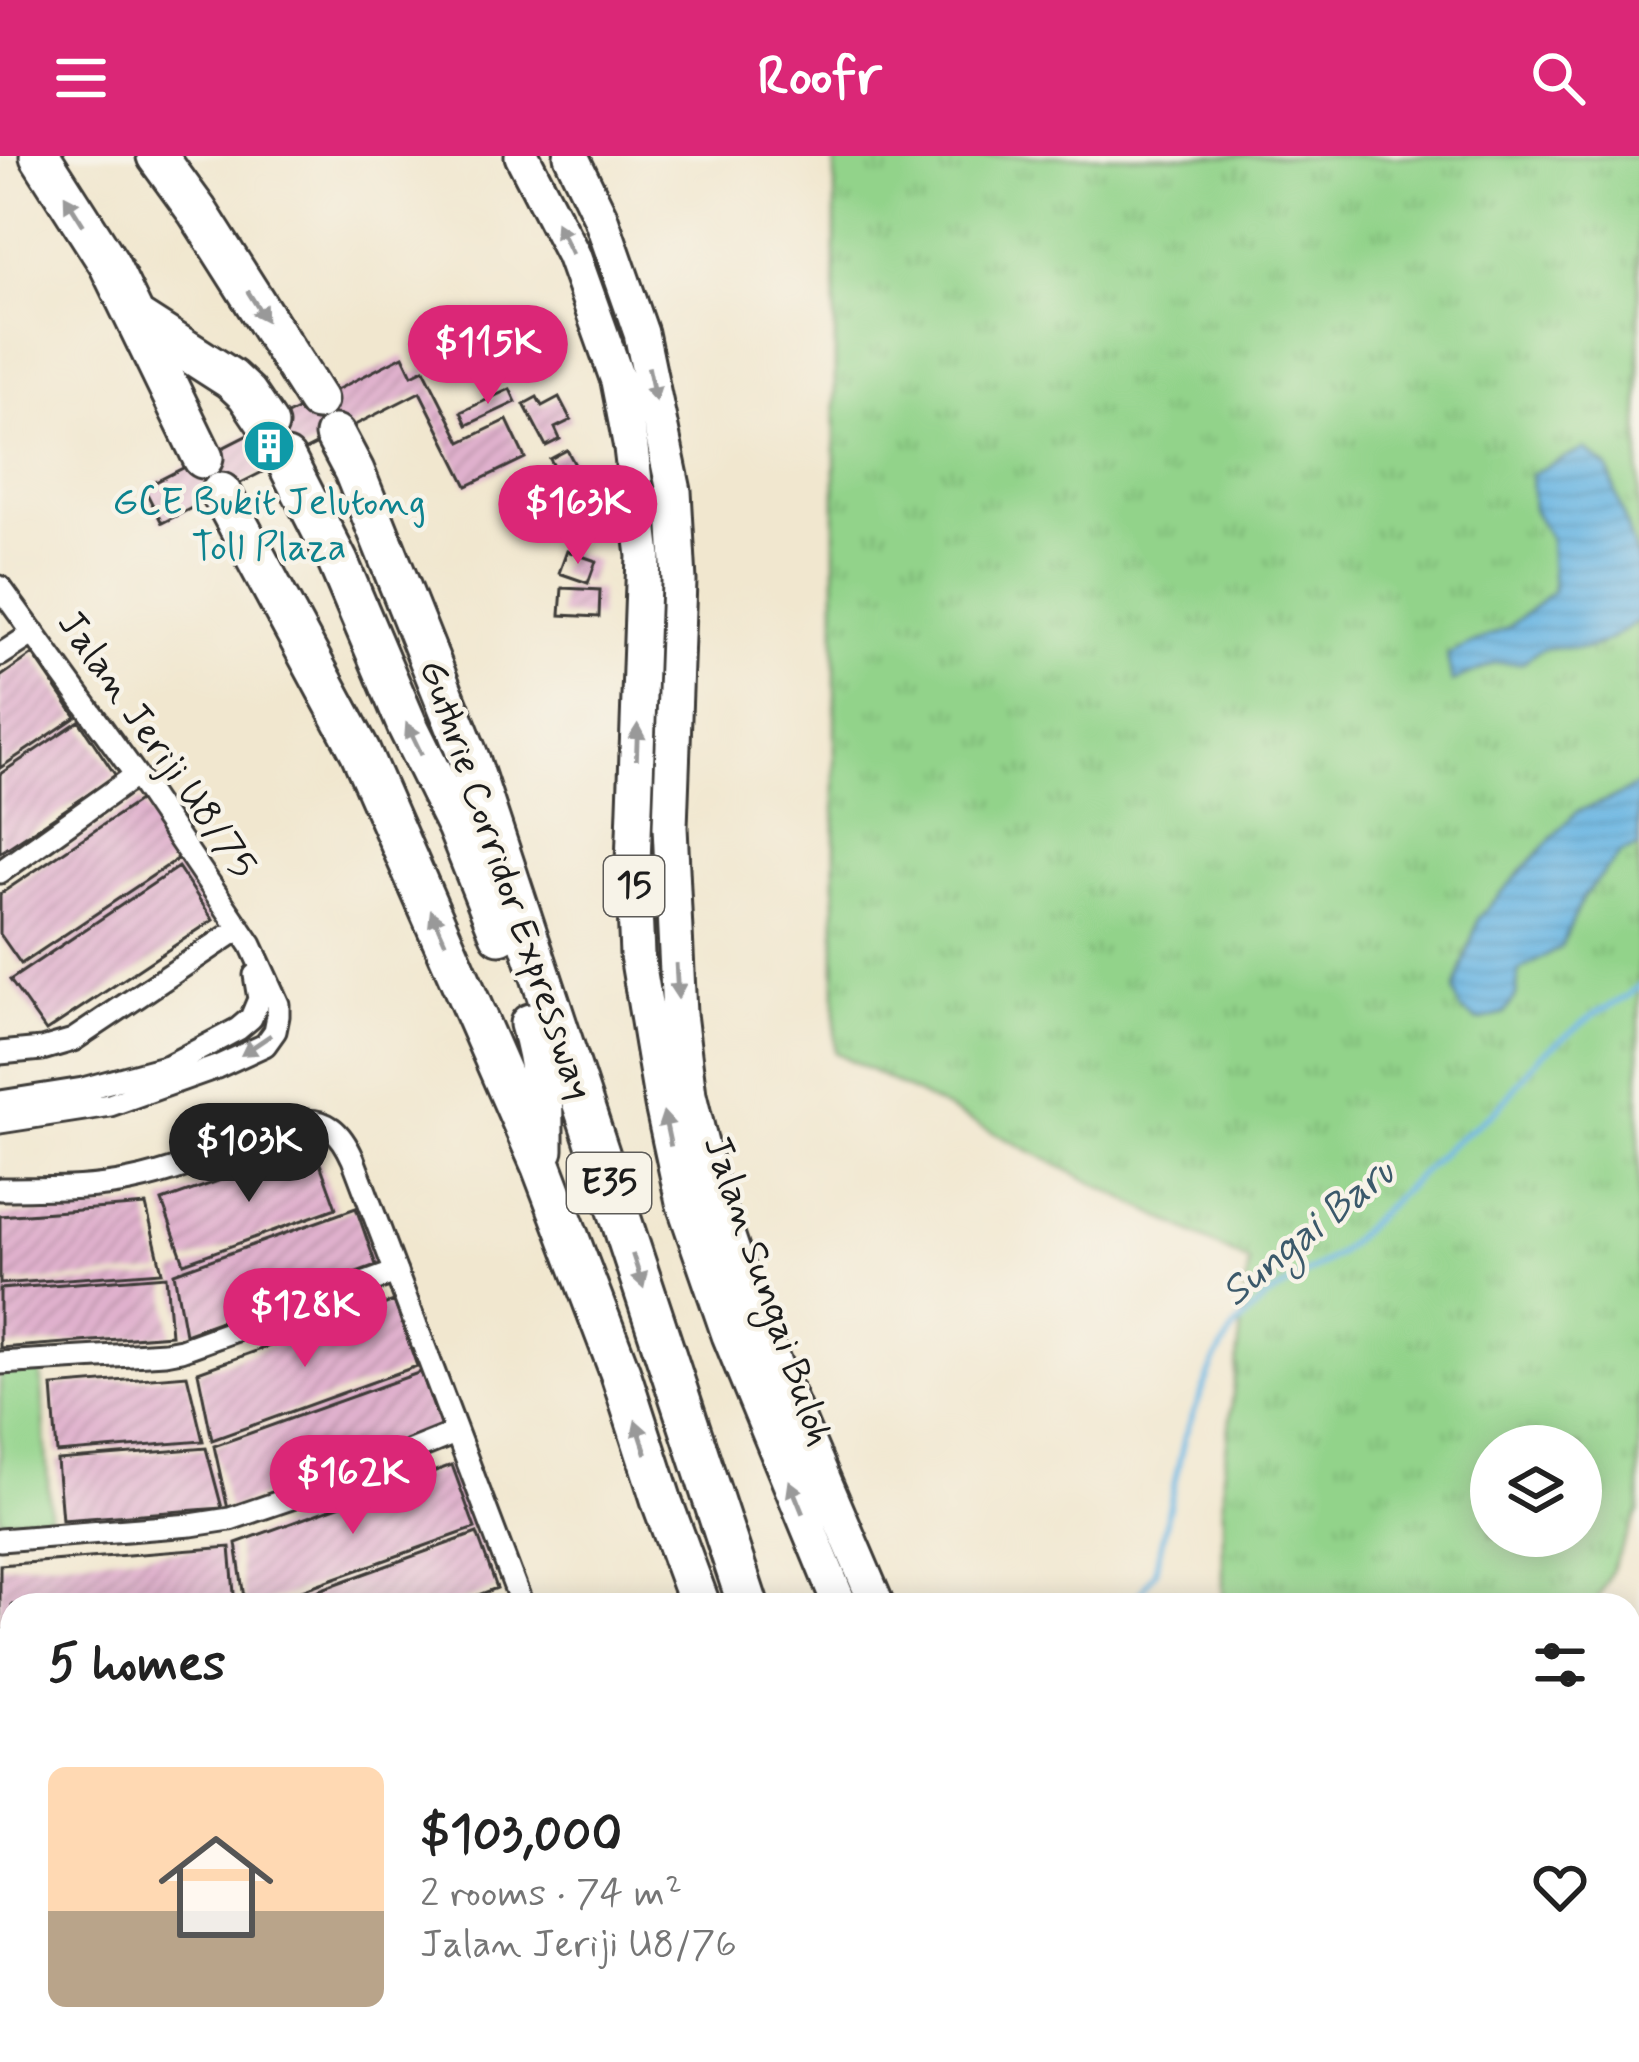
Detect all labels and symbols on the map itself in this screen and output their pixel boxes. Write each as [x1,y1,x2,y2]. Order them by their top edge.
one-way arrow [64,194,86,226]
one-way arrow [554,220,574,255]
one-way arrow [245,289,267,322]
pin: $115K [404,305,572,407]
one-way arrow [644,366,663,404]
building icon: GCE Bukit Jelutong Toll Plaza [241,418,297,474]
pin: $163K [494,465,662,567]
place label: GCE Bukit Jelutong Toll Plaza [112,478,426,574]
street label: Jalan Jeriji U8/75 [44,601,268,889]
street label: Guthrie Corridor Expressway [406,653,604,1107]
one-way arrow [404,721,424,756]
one-way arrow [628,722,647,760]
road number: 15 [604,856,664,916]
one-way arrow [428,909,448,944]
one-way arrow [668,963,687,1001]
one-way arrow [240,1033,272,1056]
pin: $103K [165,1103,333,1205]
one-way arrow [657,1110,676,1148]
street label: Jalan Sungai Buloh [687,1129,844,1454]
water label: Sungai Baru [1210,1145,1410,1323]
road number: E35 [567,1153,651,1213]
one-way arrow [630,1254,648,1290]
pin: $128K [221,1268,389,1370]
one-way arrow [631,1418,649,1455]
pin: $162K [269,1435,437,1537]
one-way arrow [786,1478,805,1514]

